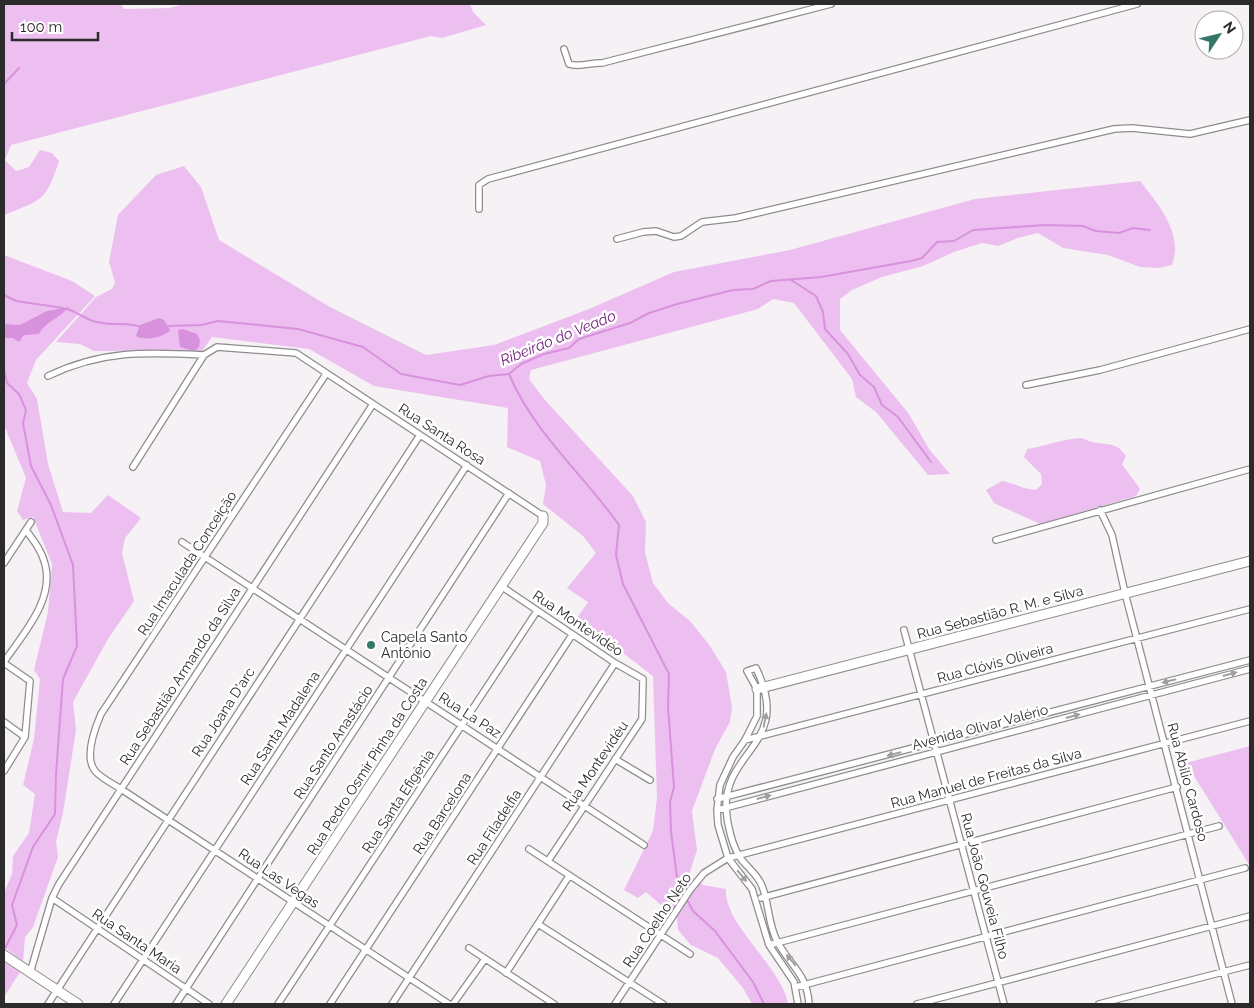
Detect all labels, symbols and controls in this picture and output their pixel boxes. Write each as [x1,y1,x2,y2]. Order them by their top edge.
scale bar [12,10,99,42]
north arrow [1194,10,1244,60]
text: 100 m [20,18,62,36]
text: N [1220,19,1239,37]
water label: Ribeirão do Veado [498,307,618,369]
street label: Rua Santa Rosa [396,400,488,468]
street label: Rua Imaculada Conceição [134,488,240,638]
street label: Rua Sebastião R. M. e Silva [915,582,1085,642]
street label: Rua Sebastião Armando da Silva [116,584,244,768]
street label: Rua Montevidéo [530,587,626,659]
place label: Capela Santo Antônio [381,629,467,661]
marker: Capela Santo Antônio [365,639,377,651]
street label: Rua Clóvis Oliveira [935,640,1055,686]
street label: Rua Joana D'arc [188,664,258,759]
street label: Rua Santa Madalena [237,668,323,788]
one-way arrow [1223,670,1238,678]
street label: Rua Pedro Osmir Pinha da Costa [304,674,430,858]
one-way arrow [1162,677,1177,685]
street label: Rua Santo Anastácio [290,682,376,802]
street label: Rua La Paz [436,689,504,741]
street label: Avenida Olivar Valério [910,701,1050,753]
one-way arrow [762,711,770,727]
one-way arrow [1066,712,1081,720]
street label: Rua Montevidéu [559,718,631,814]
street label: Rua Abilio Cardoso [1164,721,1212,843]
street label: Rua Manuel de Freitas da Silva [889,745,1083,811]
street label: Rua Santa Efigênia [359,746,437,856]
one-way arrow [886,750,901,758]
street label: Rua Barcelona [410,769,474,857]
street label: Rua Filadelfia [464,786,524,868]
one-way arrow [756,793,771,801]
street label: Rua João Gouveia Filho [958,811,1012,961]
street label: Rua Las Vegas [236,845,323,911]
one-way arrow [737,869,748,882]
street label: Rua Coelho Neto [620,870,694,970]
street label: Rua Santa Maria [89,905,185,977]
one-way arrow [785,954,796,967]

